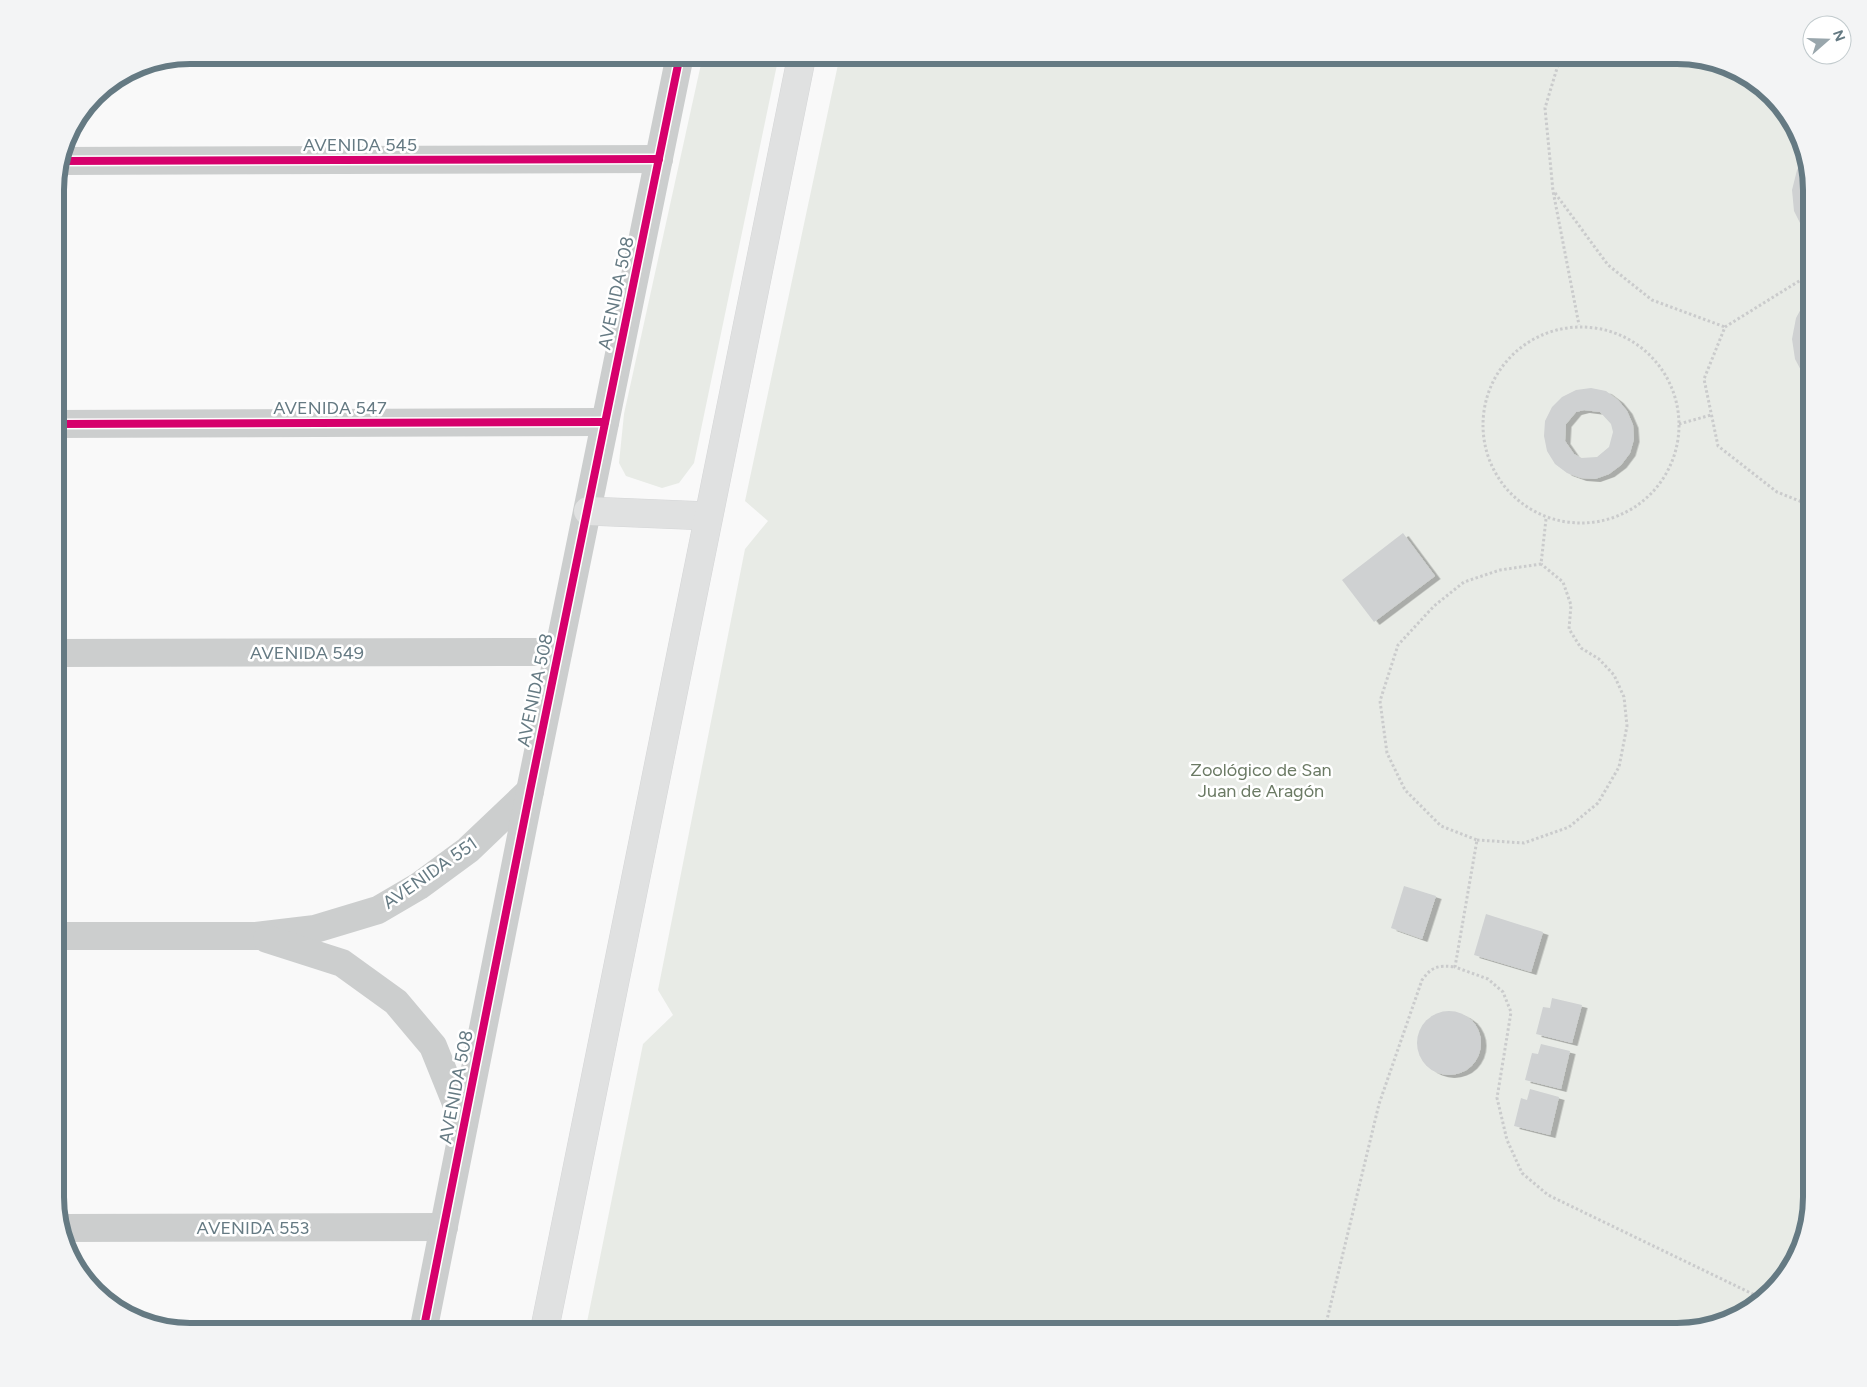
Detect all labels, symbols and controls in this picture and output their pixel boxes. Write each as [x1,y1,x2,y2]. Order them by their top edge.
north arrow [1802,15,1852,65]
text: N [1829,28,1849,44]
street label: AVENIDA 545 [303,134,417,156]
street label: AVENIDA 508 [593,234,639,352]
street label: AVENIDA 547 [273,397,387,419]
street label: AVENIDA 508 [512,631,558,749]
street label: AVENIDA 549 [250,642,364,664]
park label: Zoológico de San Juan de Aragón [1190,759,1332,802]
street label: AVENIDA 551 [378,832,482,914]
street label: AVENIDA 508 [434,1028,478,1146]
street label: AVENIDA 553 [197,1217,309,1239]

